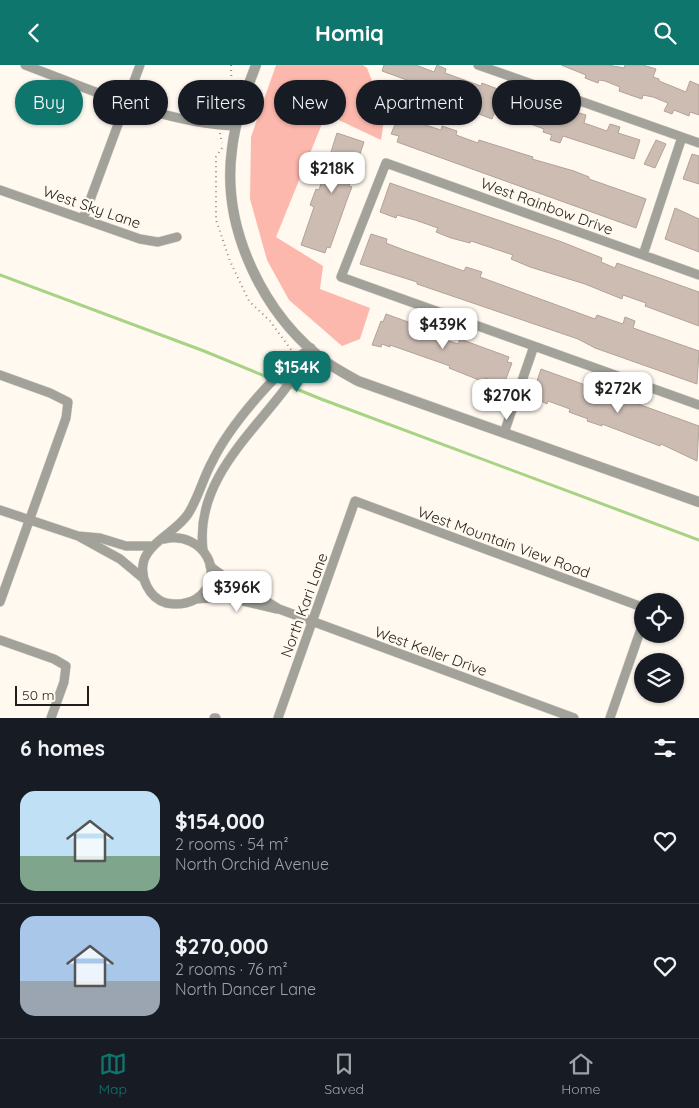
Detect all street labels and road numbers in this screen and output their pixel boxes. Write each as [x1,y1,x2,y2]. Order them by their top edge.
street label: West Rainbow Drive [478,173,616,239]
street label: West Sky Lane [41,181,143,233]
street label: West Mountain View Road [415,502,593,582]
street label: North Kari Lane [276,550,332,660]
street label: West Keller Drive [372,622,490,680]

